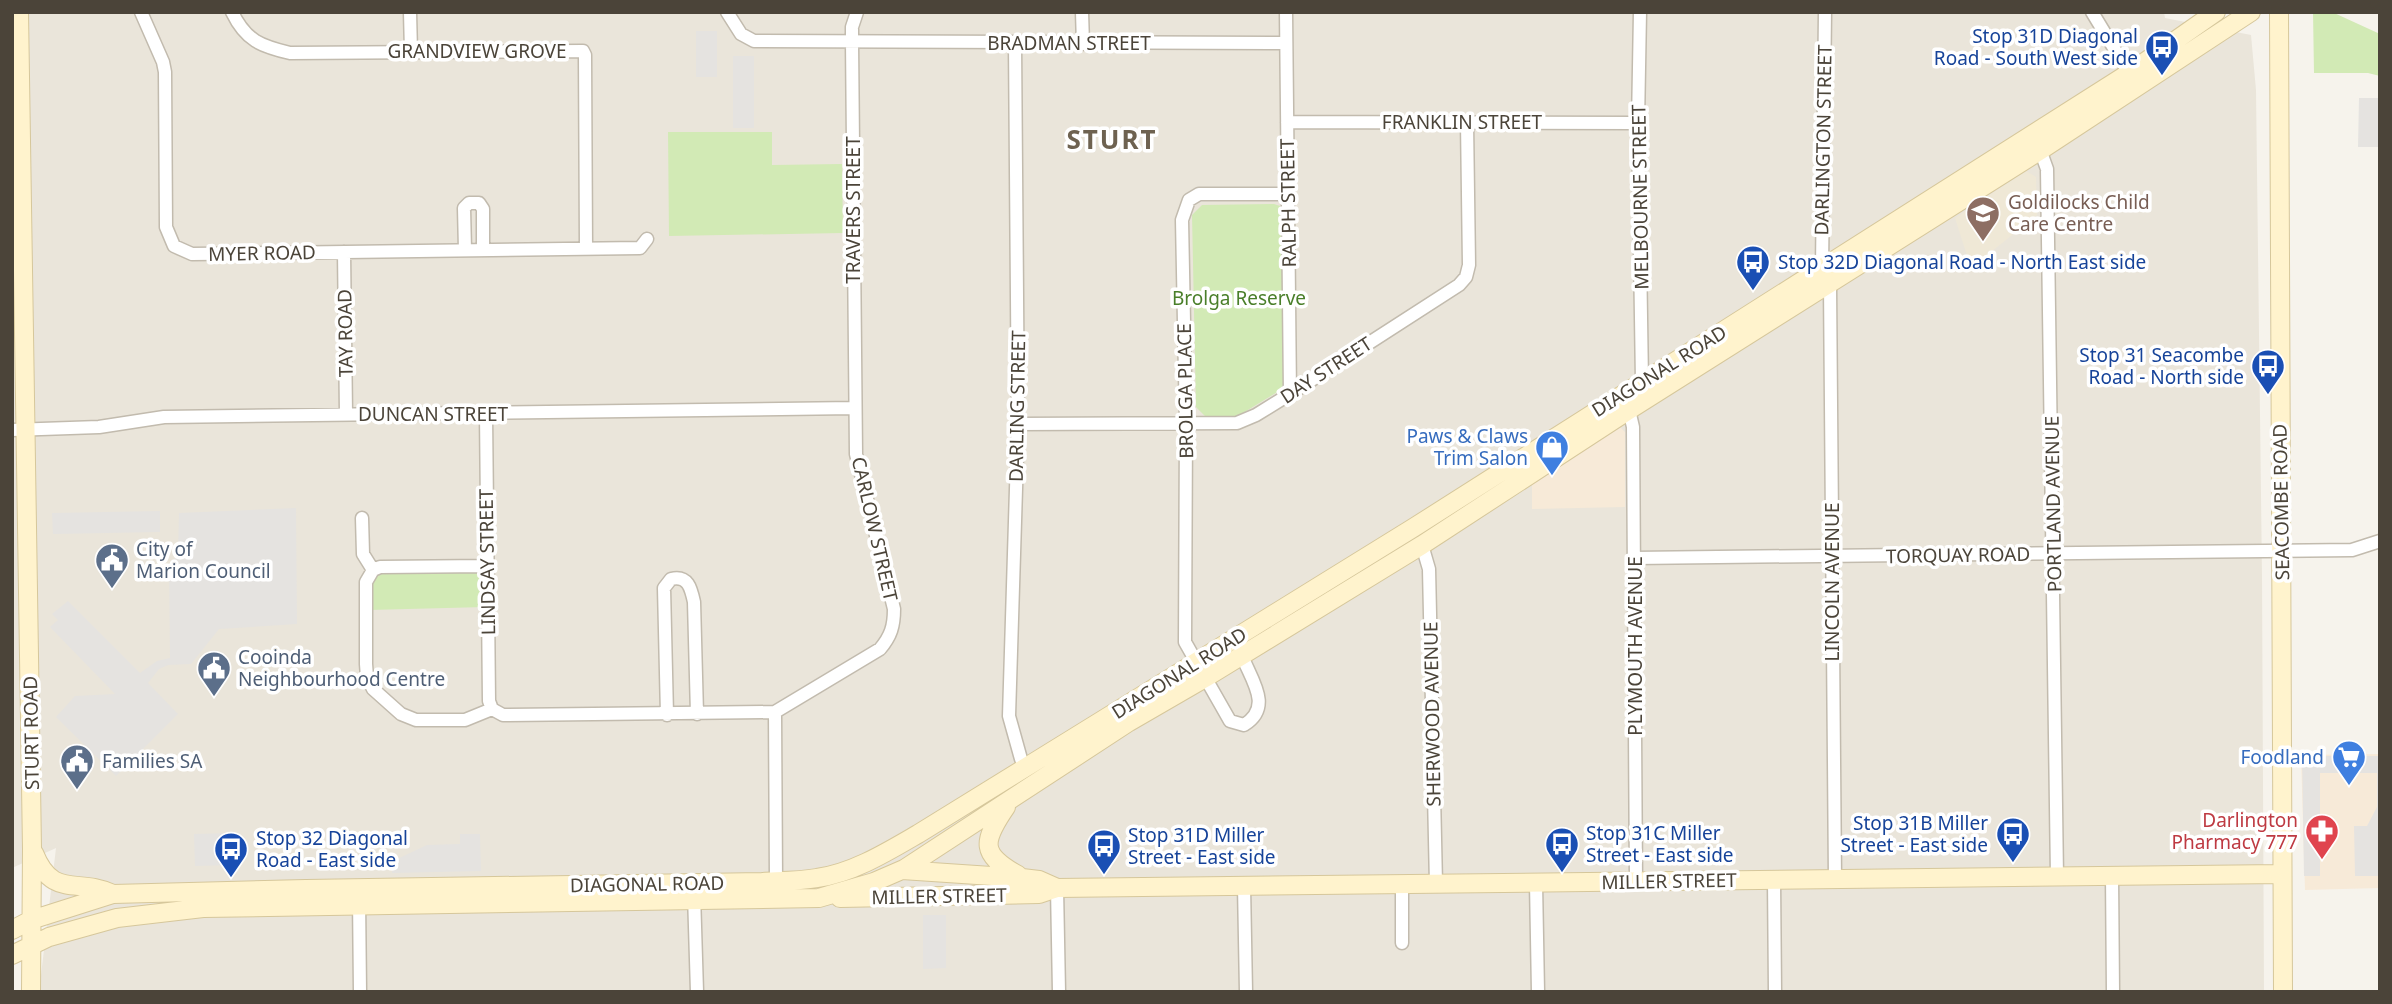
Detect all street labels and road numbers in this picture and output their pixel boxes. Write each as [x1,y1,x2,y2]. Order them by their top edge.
street label: BRADMAN STREET [987,30,1151,56]
street label: GRANDVIEW GROVE [387,38,567,64]
street label: DARLINGTON STREET [1808,44,1838,236]
street label: MELBOURNE STREET [1625,104,1655,290]
street label: FRANKLIN STREET [1382,109,1543,135]
street label: TRAVERS STREET [840,136,866,284]
street label: RALPH STREET [1274,138,1302,268]
street label: MYER ROAD [208,239,316,267]
street label: TAY ROAD [331,289,359,377]
street label: DIAGONAL ROAD [1587,319,1731,423]
street label: BROLGA PLACE [1171,323,1199,459]
street label: DARLING STREET [1003,330,1031,482]
street label: DAY STREET [1275,330,1377,409]
street label: DUNCAN STREET [358,401,509,427]
street label: PORTLAND AVENUE [2038,416,2068,592]
street label: SEACOMBE ROAD [2267,423,2295,581]
street label: CARLOW STREET [846,454,904,604]
street label: LINDSAY STREET [473,488,501,635]
street label: LINCOLN AVENUE [1819,503,1845,661]
street label: TORQUAY ROAD [1886,541,2030,569]
street label: PLYMOUTH AVENUE [1622,556,1648,736]
street label: DIAGONAL ROAD [1107,621,1251,725]
street label: SHERWOOD AVENUE [1417,621,1447,807]
street label: STURT ROAD [17,676,45,790]
street label: MILLER STREET [1601,867,1737,895]
street label: DIAGONAL ROAD [570,870,724,898]
street label: MILLER STREET [871,882,1007,910]

